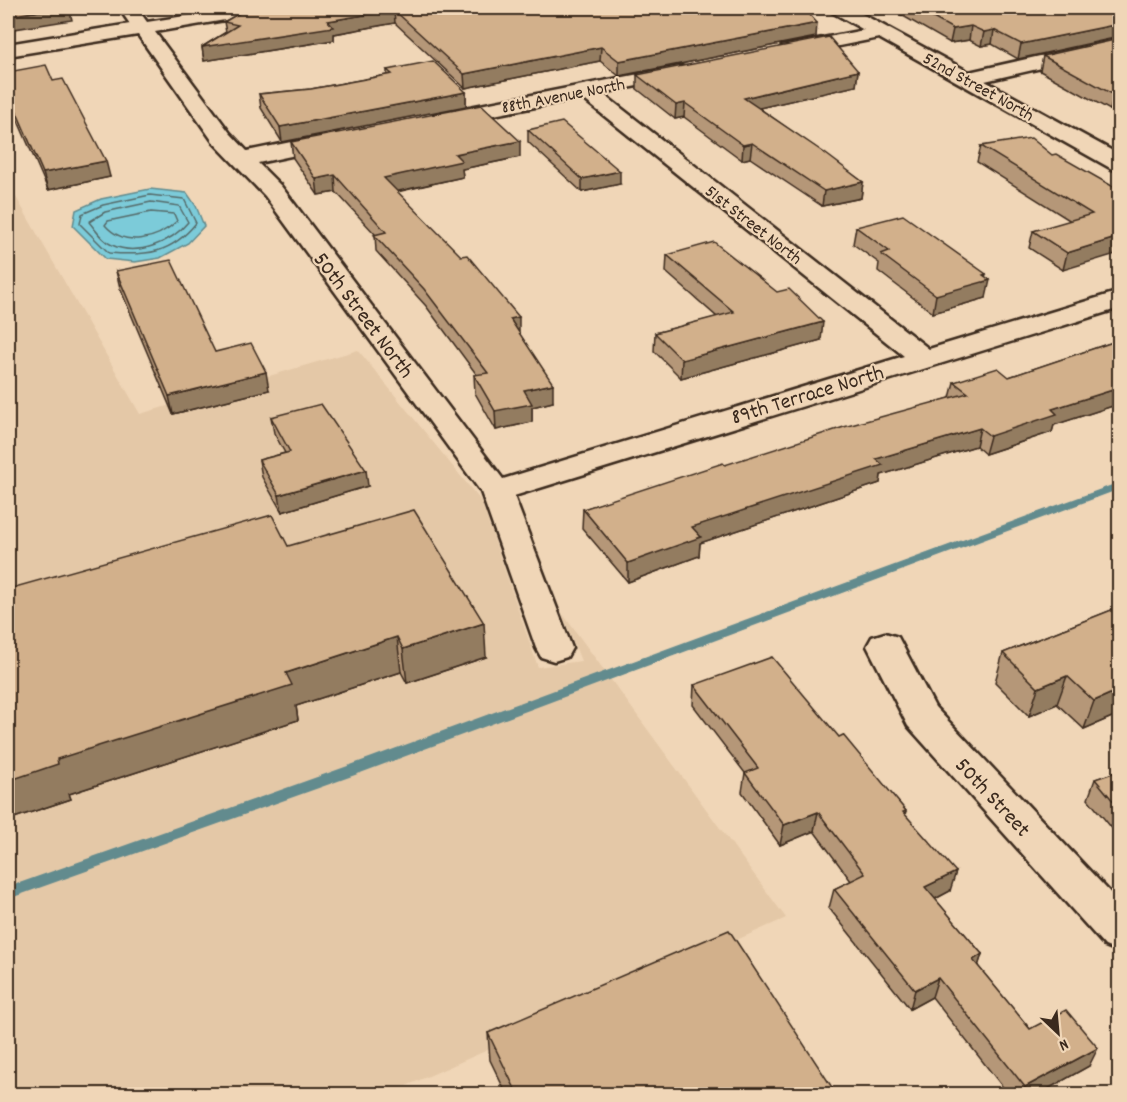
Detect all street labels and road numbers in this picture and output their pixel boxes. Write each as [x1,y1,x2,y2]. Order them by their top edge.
street label: 52nd Street North [918,47,1038,129]
street label: 88th Avenue North [500,73,627,122]
street label: 51st Street North [699,180,806,272]
street label: 50th Street North [304,247,420,386]
street label: 89th Terrace North [728,358,888,434]
street label: 50th Street [946,752,1036,845]

